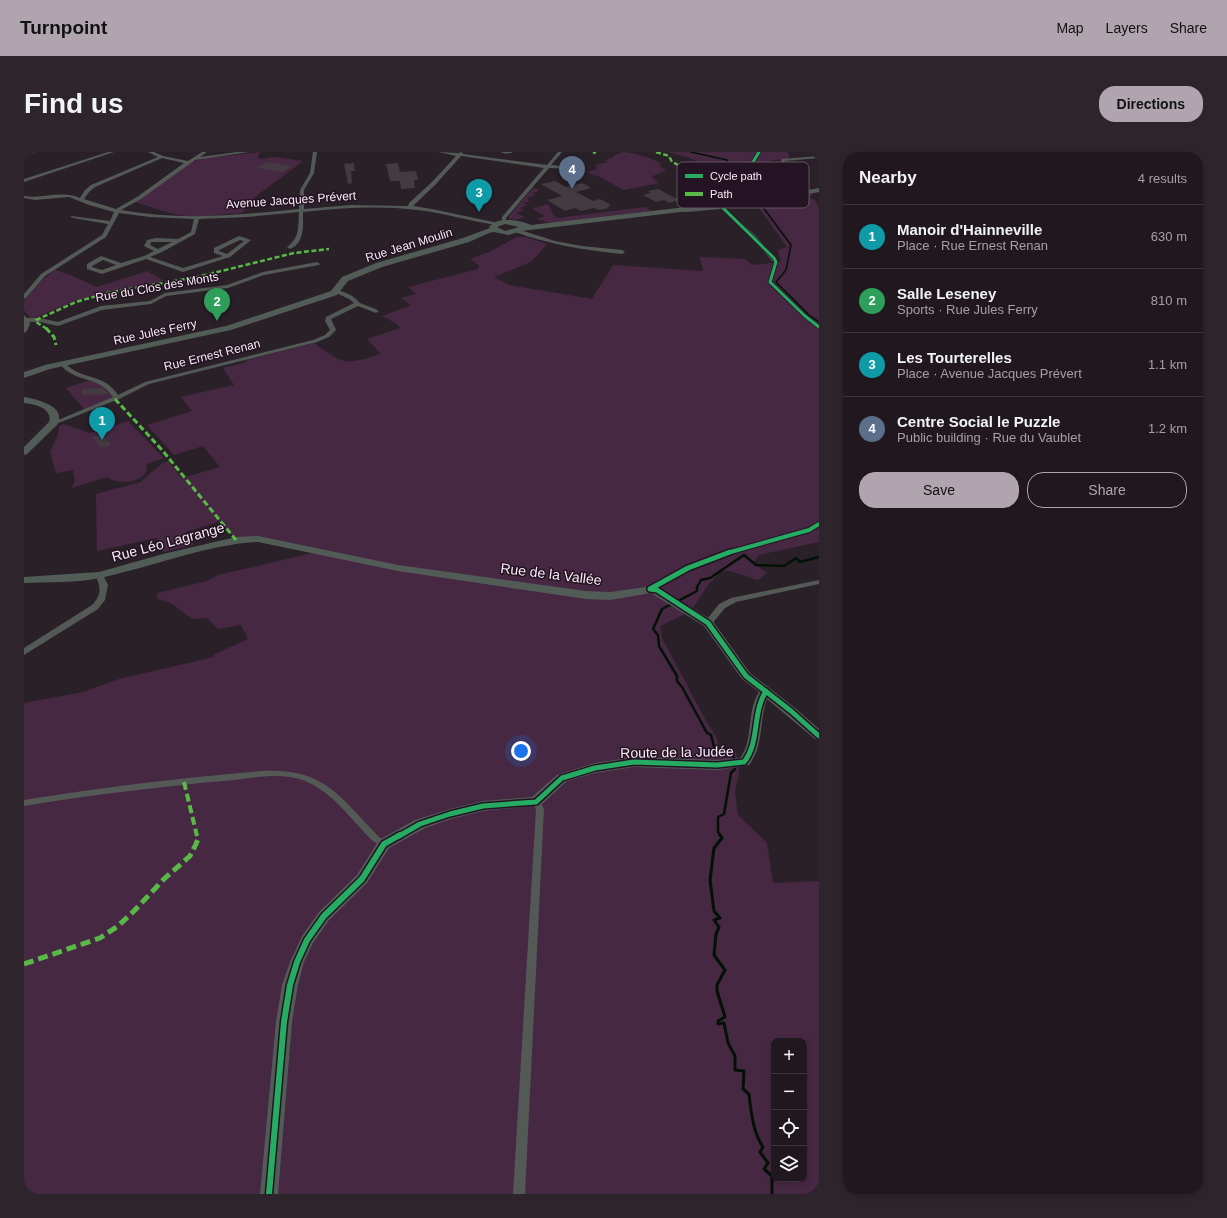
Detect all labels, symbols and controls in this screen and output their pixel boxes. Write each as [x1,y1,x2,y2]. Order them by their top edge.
text: Turnpoint [20,17,107,38]
text: Map [1056,20,1084,36]
text: Layers [1106,20,1148,36]
text: Share [1170,20,1207,36]
button: Directions [1099,86,1203,122]
text: Find us [24,88,124,119]
pin: 4 [559,156,585,189]
legend [677,162,809,208]
text: Nearby [859,168,917,187]
text: Cycle path [710,170,762,182]
text: 4 results [1138,171,1187,186]
pin: 3 [466,179,492,212]
street label: Avenue Jacques Prévert [225,188,357,212]
text: Path [710,188,733,200]
text: Manoir d'Hainneville [897,221,1042,238]
street label: Rue Jean Moulin [364,225,454,265]
text: 1 [868,229,876,244]
text: 630 m [1151,229,1187,244]
text: Place · Rue Ernest Renan [897,238,1048,253]
street label: Rue du Clos des Monts [94,269,220,305]
text: Salle Leseney [897,285,996,302]
pin: 2 [204,288,230,321]
text: 2 [868,293,876,308]
text: 810 m [1151,293,1187,308]
text: Sports · Rue Jules Ferry [897,302,1038,317]
street label: Rue Jules Ferry [112,316,198,348]
street label: Rue Ernest Renan [162,336,262,374]
text: Les Tourterelles [897,349,1012,366]
text: 3 [868,357,876,372]
text: 1.1 km [1148,357,1187,372]
text: Place · Avenue Jacques Prévert [897,366,1082,381]
pin: 1 [89,407,115,440]
text: Centre Social le Puzzle [897,413,1060,430]
text: 4 [868,421,876,436]
text: 1.2 km [1148,421,1187,436]
text: Public building · Rue du Vaublet [897,430,1081,445]
button: Save [859,472,1019,508]
button: Share [1027,472,1187,508]
street label: Rue Léo Lagrange [110,519,226,565]
street label: Rue de la Vallée [500,560,603,588]
your location [511,741,531,761]
street label: Route de la Judée [620,743,734,761]
map controls [771,1038,807,1182]
button: + [771,1038,807,1074]
button: − [771,1074,807,1110]
button: locate [771,1110,807,1146]
button: layers [771,1146,807,1182]

